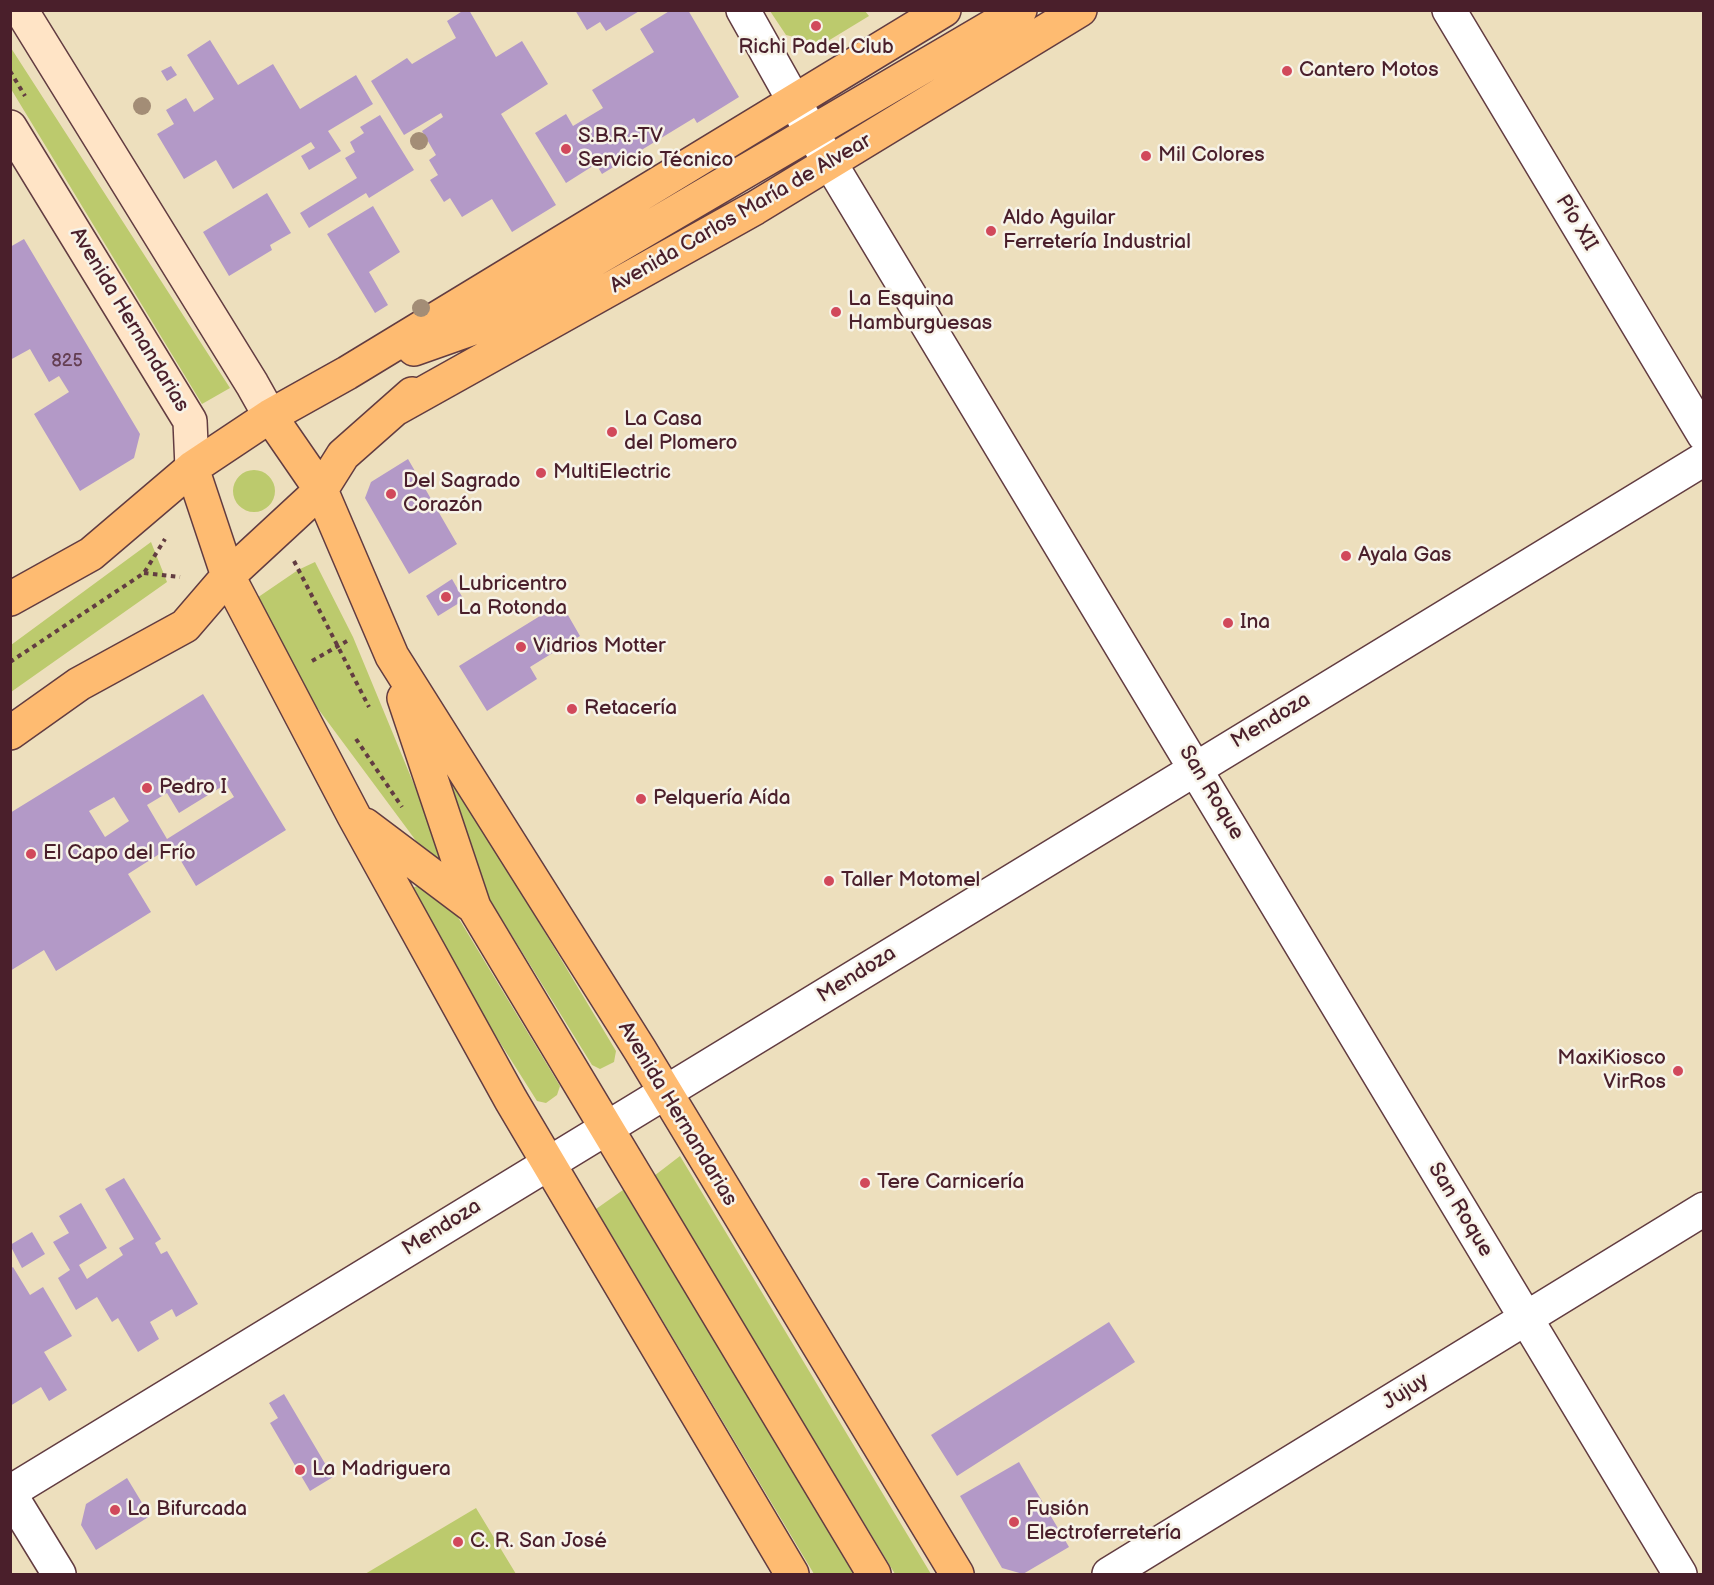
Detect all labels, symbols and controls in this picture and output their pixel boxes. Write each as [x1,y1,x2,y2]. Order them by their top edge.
marker: Richi Padel Club [809,19,823,33]
place label: Richi Padel Club [738,35,894,61]
place label: Cantero Motos [1299,58,1439,84]
marker: Cantero Motos [1280,64,1294,78]
place label: S.B.R.-TV Servicio Técnico [578,124,734,174]
street label: Avenida Carlos María de Alvear [606,129,876,299]
marker: S.B.R.-TV Servicio Técnico [559,142,573,156]
place label: Mil Colores [1158,143,1265,169]
marker: Mil Colores [1139,149,1153,163]
street label: Pío XII [1550,190,1602,256]
place label: Aldo Aguilar Ferretería Industrial [1003,206,1191,256]
street label: Avenida Hernandarias [64,223,194,417]
marker: Aldo Aguilar Ferretería Industrial [984,224,998,238]
place label: La Esquina Hamburguesas [848,287,992,337]
marker: La Esquina Hamburguesas [829,305,843,319]
house number: 825 [51,350,83,372]
place label: La Casa del Plomero [624,407,737,457]
marker: La Casa del Plomero [605,425,619,439]
place label: MultiElectric [553,460,671,486]
marker: MultiElectric [534,466,548,480]
place label: Del Sagrado Corazón [403,469,521,519]
marker: Del Sagrado Corazón [384,487,398,501]
place label: Ayala Gas [1358,543,1451,569]
marker: Ayala Gas [1339,549,1353,563]
place label: Lubricentro La Rotonda [458,572,567,622]
marker: Lubricentro La Rotonda [439,590,453,604]
place label: Ina [1240,610,1270,636]
marker: Ina [1221,616,1235,630]
place label: Vidrios Motter [533,634,666,660]
marker: Vidrios Motter [514,640,528,654]
street label: Mendoza [1227,688,1315,754]
place label: Retacería [584,696,677,722]
marker: Retacería [565,702,579,716]
street label: San Roque [1173,741,1249,845]
place label: Pedro I [159,775,227,801]
marker: Pedro I [140,781,154,795]
place label: Pelquería Aída [653,786,791,812]
marker: Pelquería Aída [634,792,648,806]
place label: El Capo del Frío [43,841,196,867]
marker: El Capo del Frío [24,847,38,861]
place label: Taller Motomel [841,868,980,894]
marker: Taller Motomel [822,874,836,888]
street label: Mendoza [813,941,901,1009]
street label: Avenida Hernandarias [612,1017,742,1211]
place label: MaxiKiosco VirRos [1557,1046,1666,1096]
marker: MaxiKiosco VirRos [1671,1064,1685,1078]
street label: San Roque [1422,1158,1498,1262]
place label: Tere Carnicería [877,1170,1024,1196]
marker: Tere Carnicería [858,1176,872,1190]
street label: Mendoza [398,1194,486,1262]
street label: Jujuy [1379,1368,1433,1416]
place label: La Madriguera [312,1457,451,1483]
marker: La Madriguera [293,1463,307,1477]
place label: La Bifurcada [127,1497,247,1523]
place label: Fusión Electroferretería [1026,1497,1182,1547]
marker: La Bifurcada [108,1503,122,1517]
marker: Fusión Electroferretería [1007,1515,1021,1529]
place label: C. R. San José [470,1529,607,1555]
marker: C. R. San José [451,1535,465,1549]

